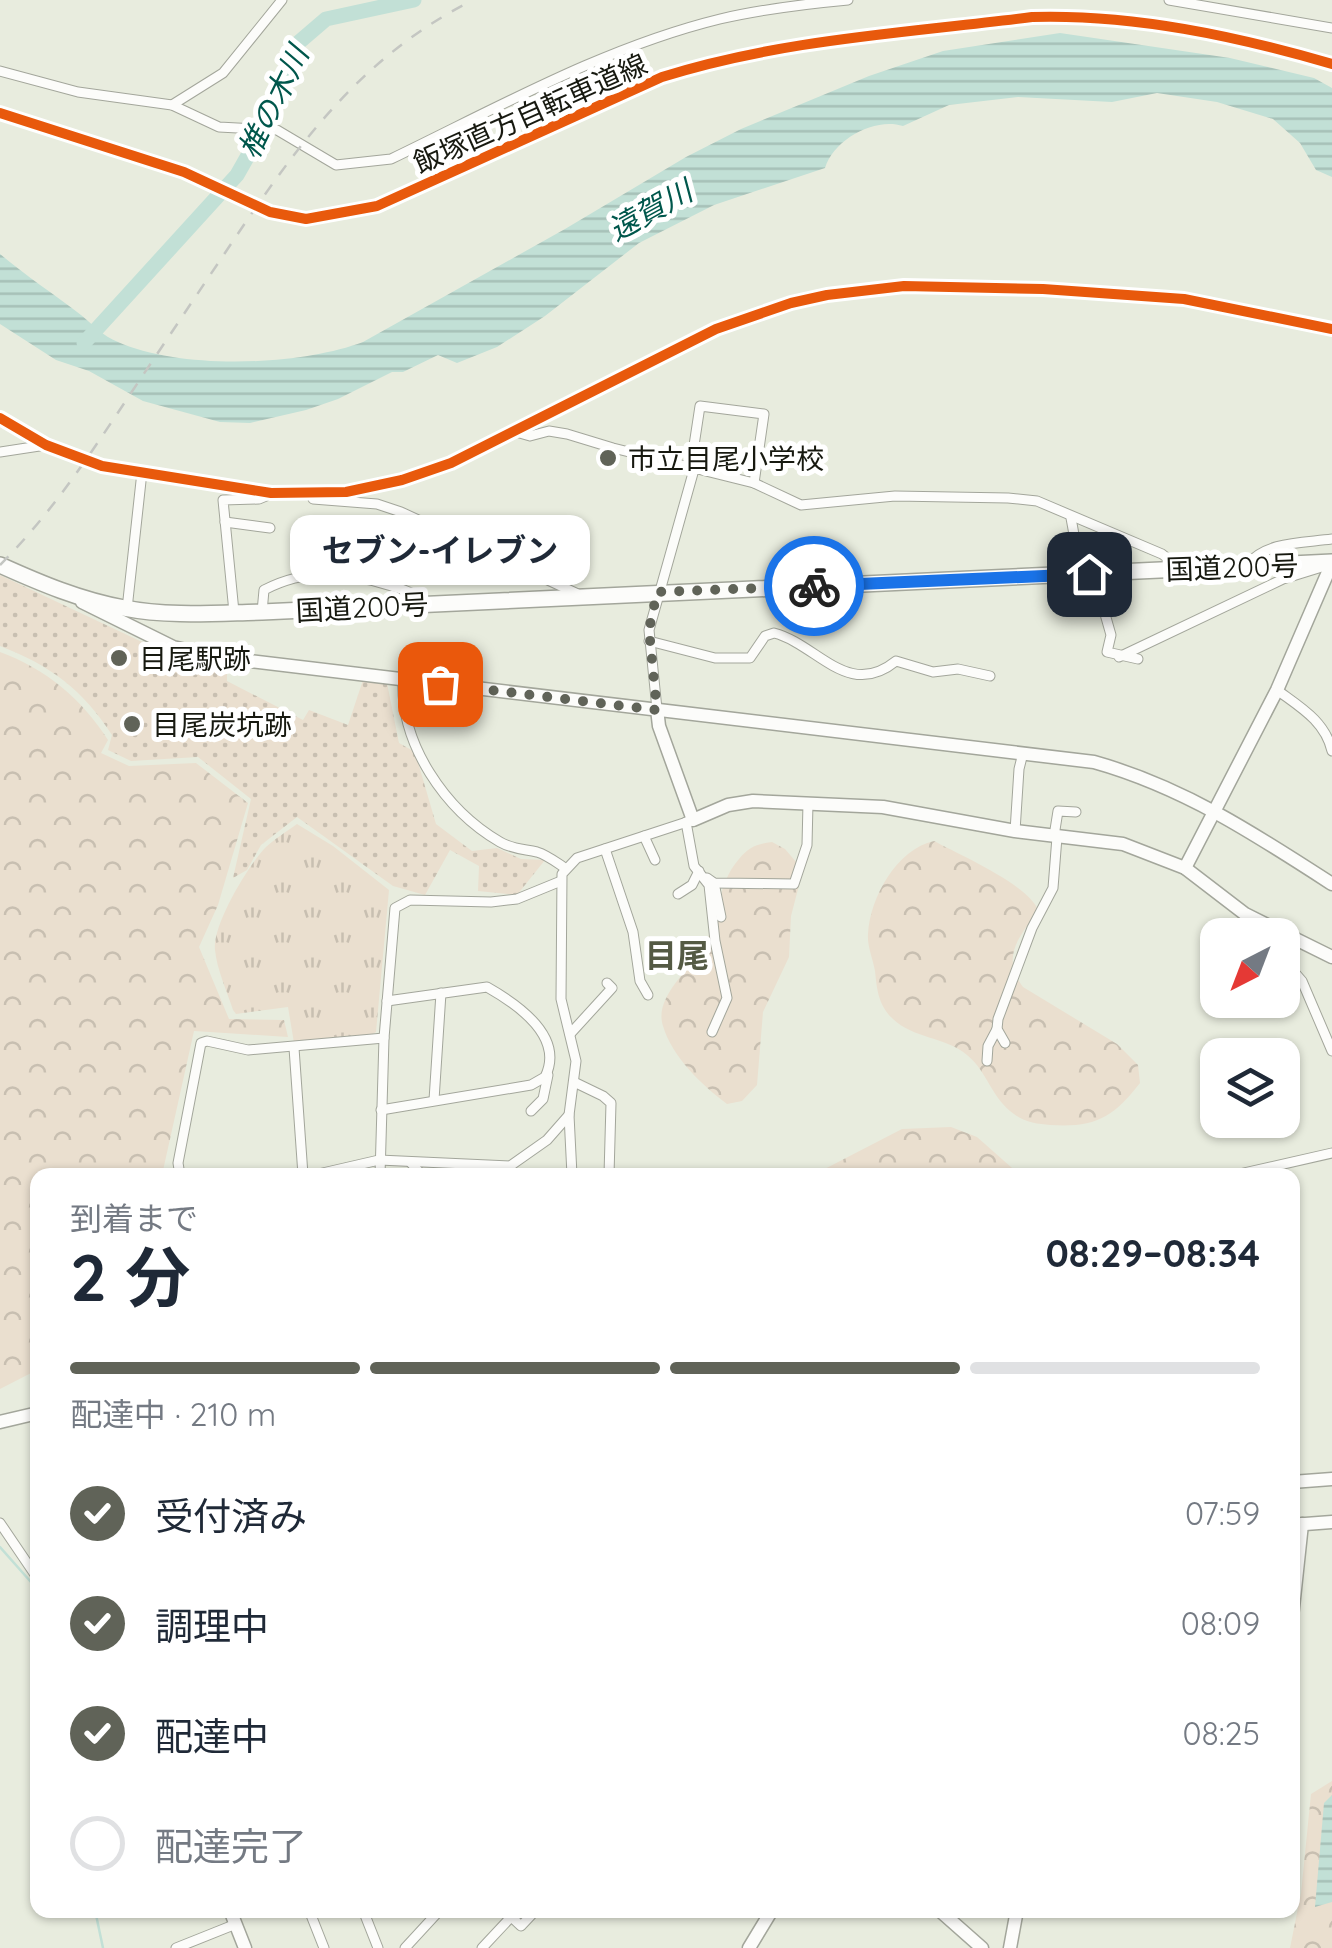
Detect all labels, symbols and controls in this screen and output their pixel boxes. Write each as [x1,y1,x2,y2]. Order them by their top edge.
water label: 椎の木川 [230,37,318,164]
street label: 飯塚直方自転車道線 [408,46,652,180]
water label: 遠賀川 [601,170,701,248]
place label: 市立目尾小学校 [628,441,824,476]
marker: 市立目尾小学校 [597,447,619,469]
callout: セブン-イレブン [290,514,590,584]
text: セブン-イレブン [322,530,558,570]
pin [1047,532,1132,617]
courier [764,536,864,636]
icon: home [1062,547,1117,602]
street label: 国道200号 [1165,547,1299,587]
icon: bike [787,559,842,614]
street label: 国道200号 [295,586,429,628]
place label: 目尾駅跡 [139,641,251,676]
pin [398,642,483,727]
marker: 目尾駅跡 [108,647,130,669]
icon: bag [413,657,468,712]
place label: 目尾炭坑跡 [152,707,292,742]
marker: 目尾炭坑跡 [121,713,143,735]
north arrow [1200,918,1300,1018]
map controls [1200,918,1300,1138]
district label: 目尾 [645,935,709,975]
button: layers [1200,1038,1300,1138]
text: 到着まで [70,1198,198,1238]
text: 08:29–08:34 [1045,1229,1260,1277]
text: 2 分 [70,1236,190,1317]
text: 配達中 · 210 m [70,1394,276,1434]
icon: check [70,1486,125,1541]
text: 受付済み [155,1492,307,1540]
text: 07:59 [1185,1493,1260,1533]
icon: check [70,1596,125,1651]
text: 調理中 [155,1602,269,1650]
text: 08:09 [1181,1603,1260,1643]
icon: check [70,1706,125,1761]
text: 配達中 [155,1712,269,1760]
text: 08:25 [1183,1713,1260,1753]
text: 配達完了 [155,1822,307,1870]

